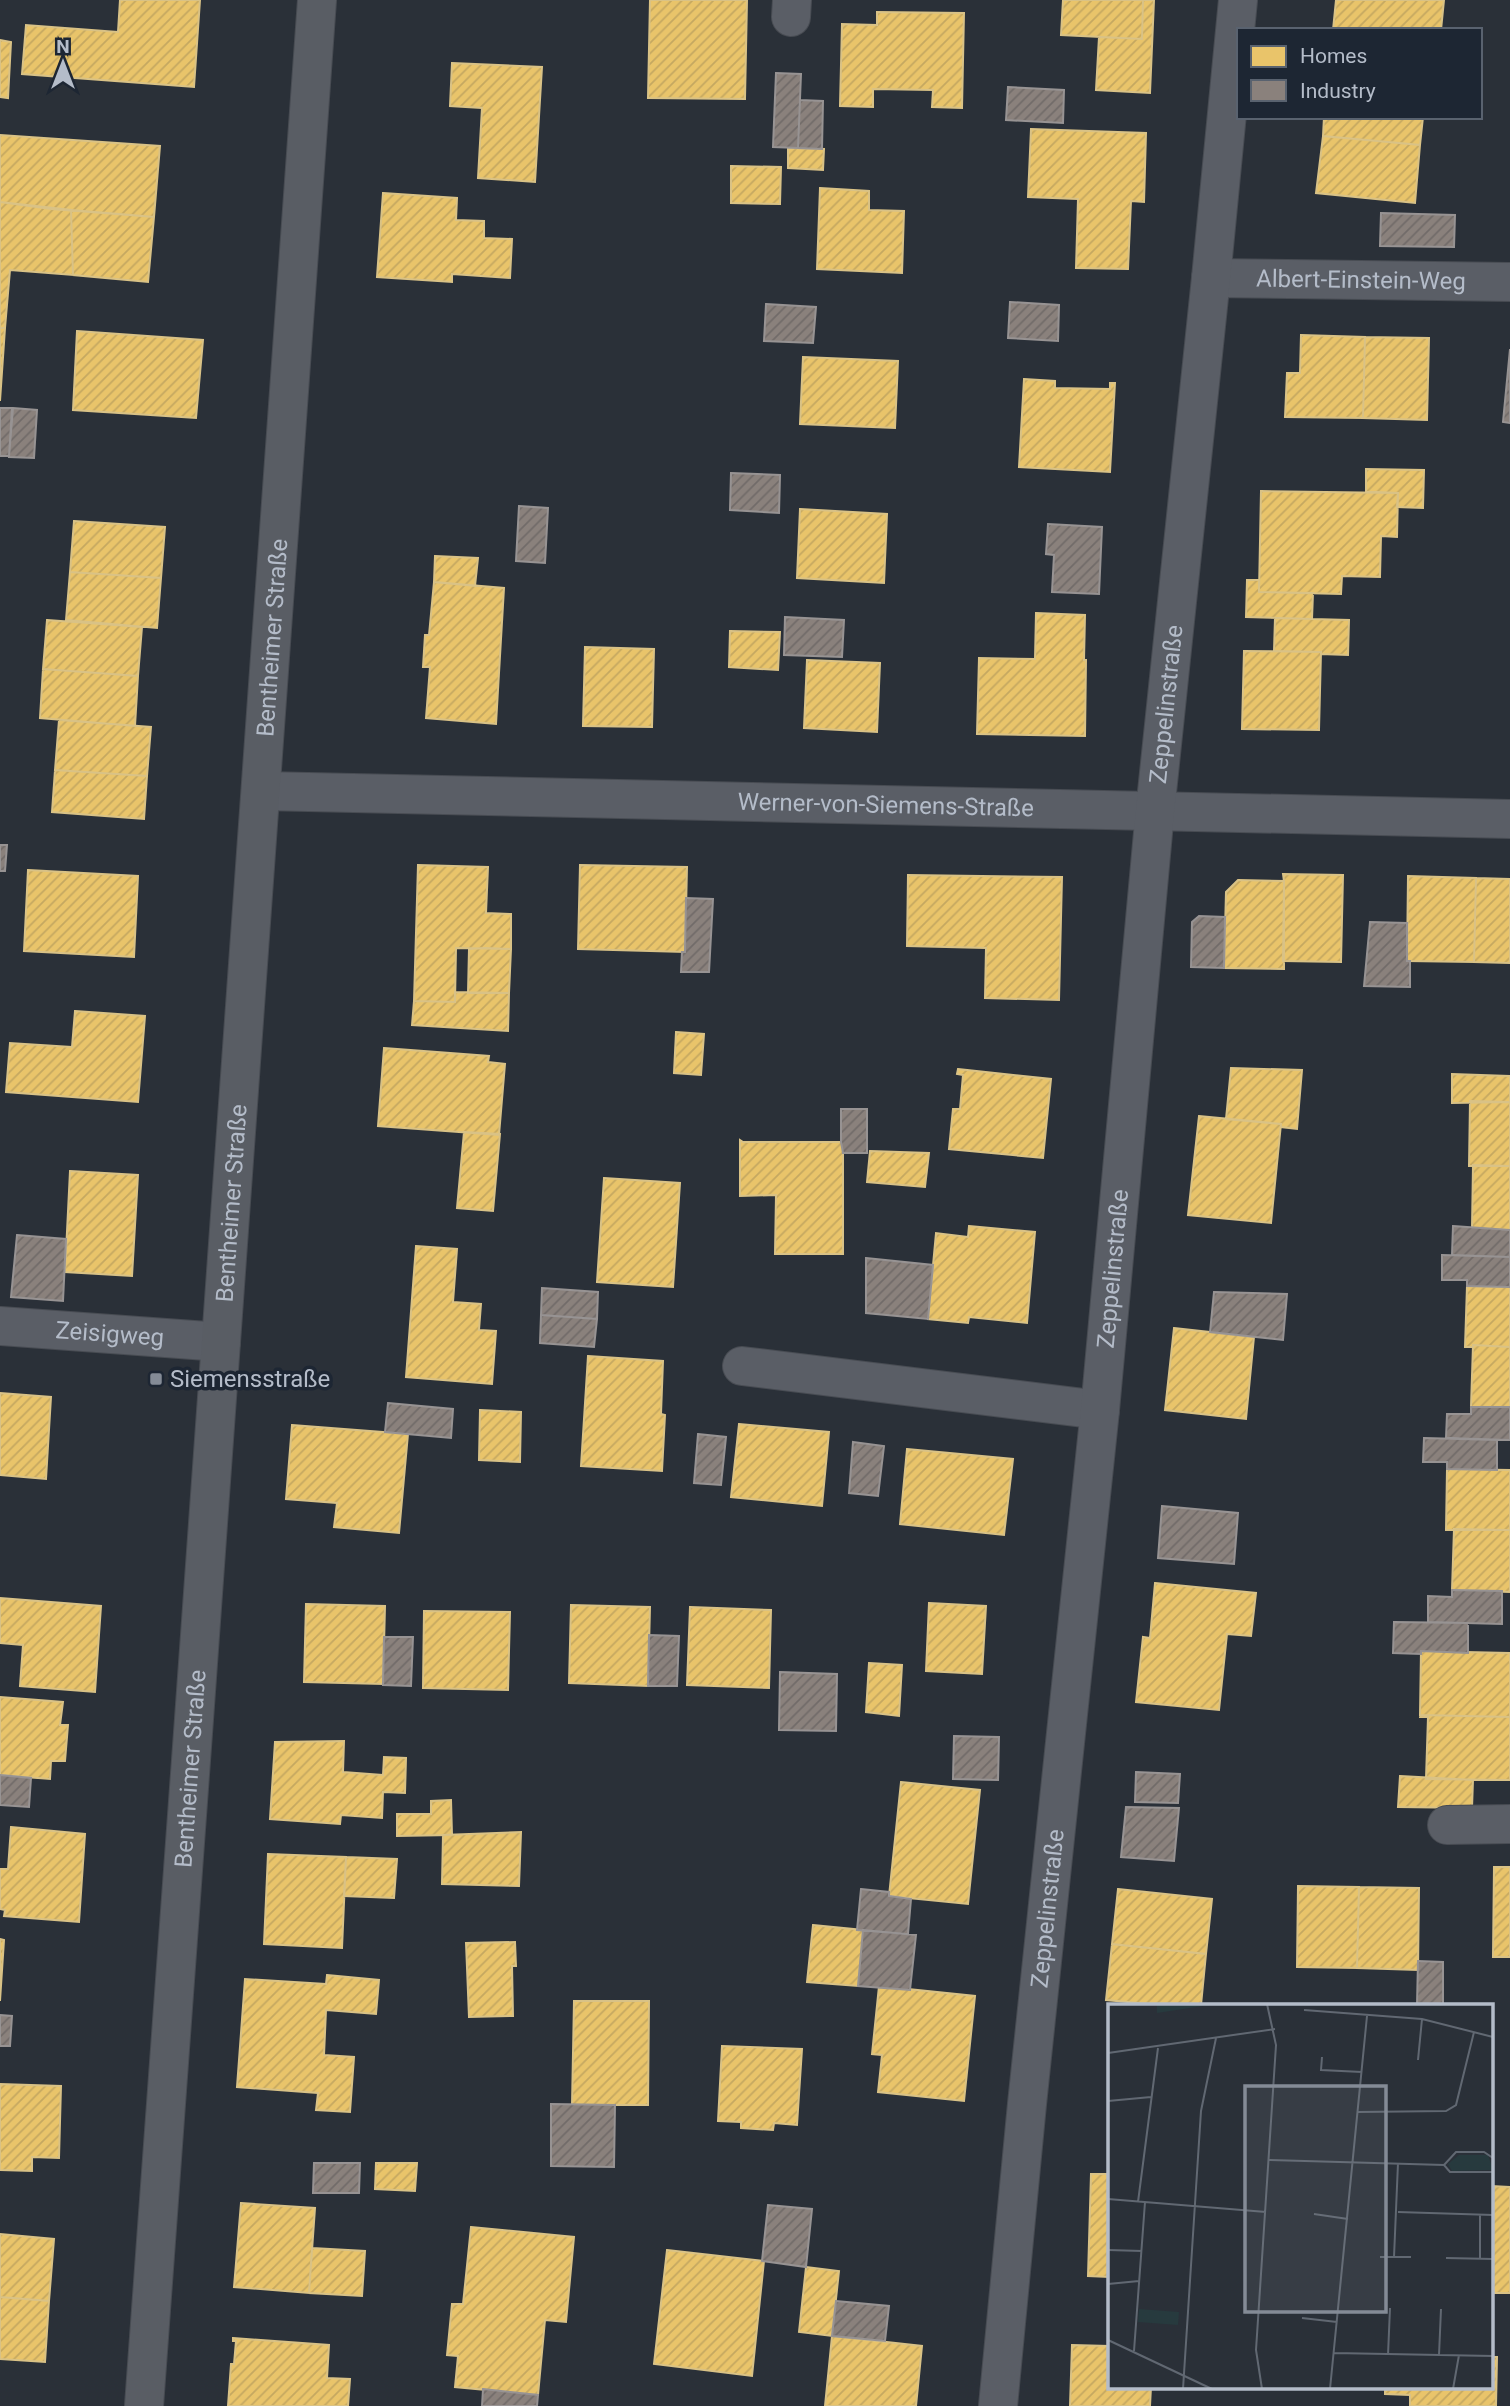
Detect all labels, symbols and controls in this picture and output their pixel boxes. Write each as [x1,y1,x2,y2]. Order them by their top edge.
north arrow [28,28,98,98]
legend [1237,28,1482,119]
text: N [56,35,70,58]
text: Homes [1300,44,1367,68]
text: Industry [1300,79,1376,103]
street label: Albert-Einstein-Weg [1256,265,1466,295]
street label: Bentheimer Straße [251,538,293,738]
street label: Zeppelinstraße [1144,624,1188,785]
street label: Werner-von-Siemens-Straße [737,788,1034,822]
street label: Bentheimer Straße [210,1103,253,1303]
street label: Zeppelinstraße [1092,1188,1134,1350]
street label: Zeisigweg [54,1316,165,1352]
place label: Siemensstraße [170,1365,330,1393]
marker: Siemensstraße [148,1371,164,1387]
street label: Bentheimer Straße [169,1669,212,1869]
street label: Zeppelinstraße [1025,1828,1070,1989]
inset map [1108,2004,1492,2388]

